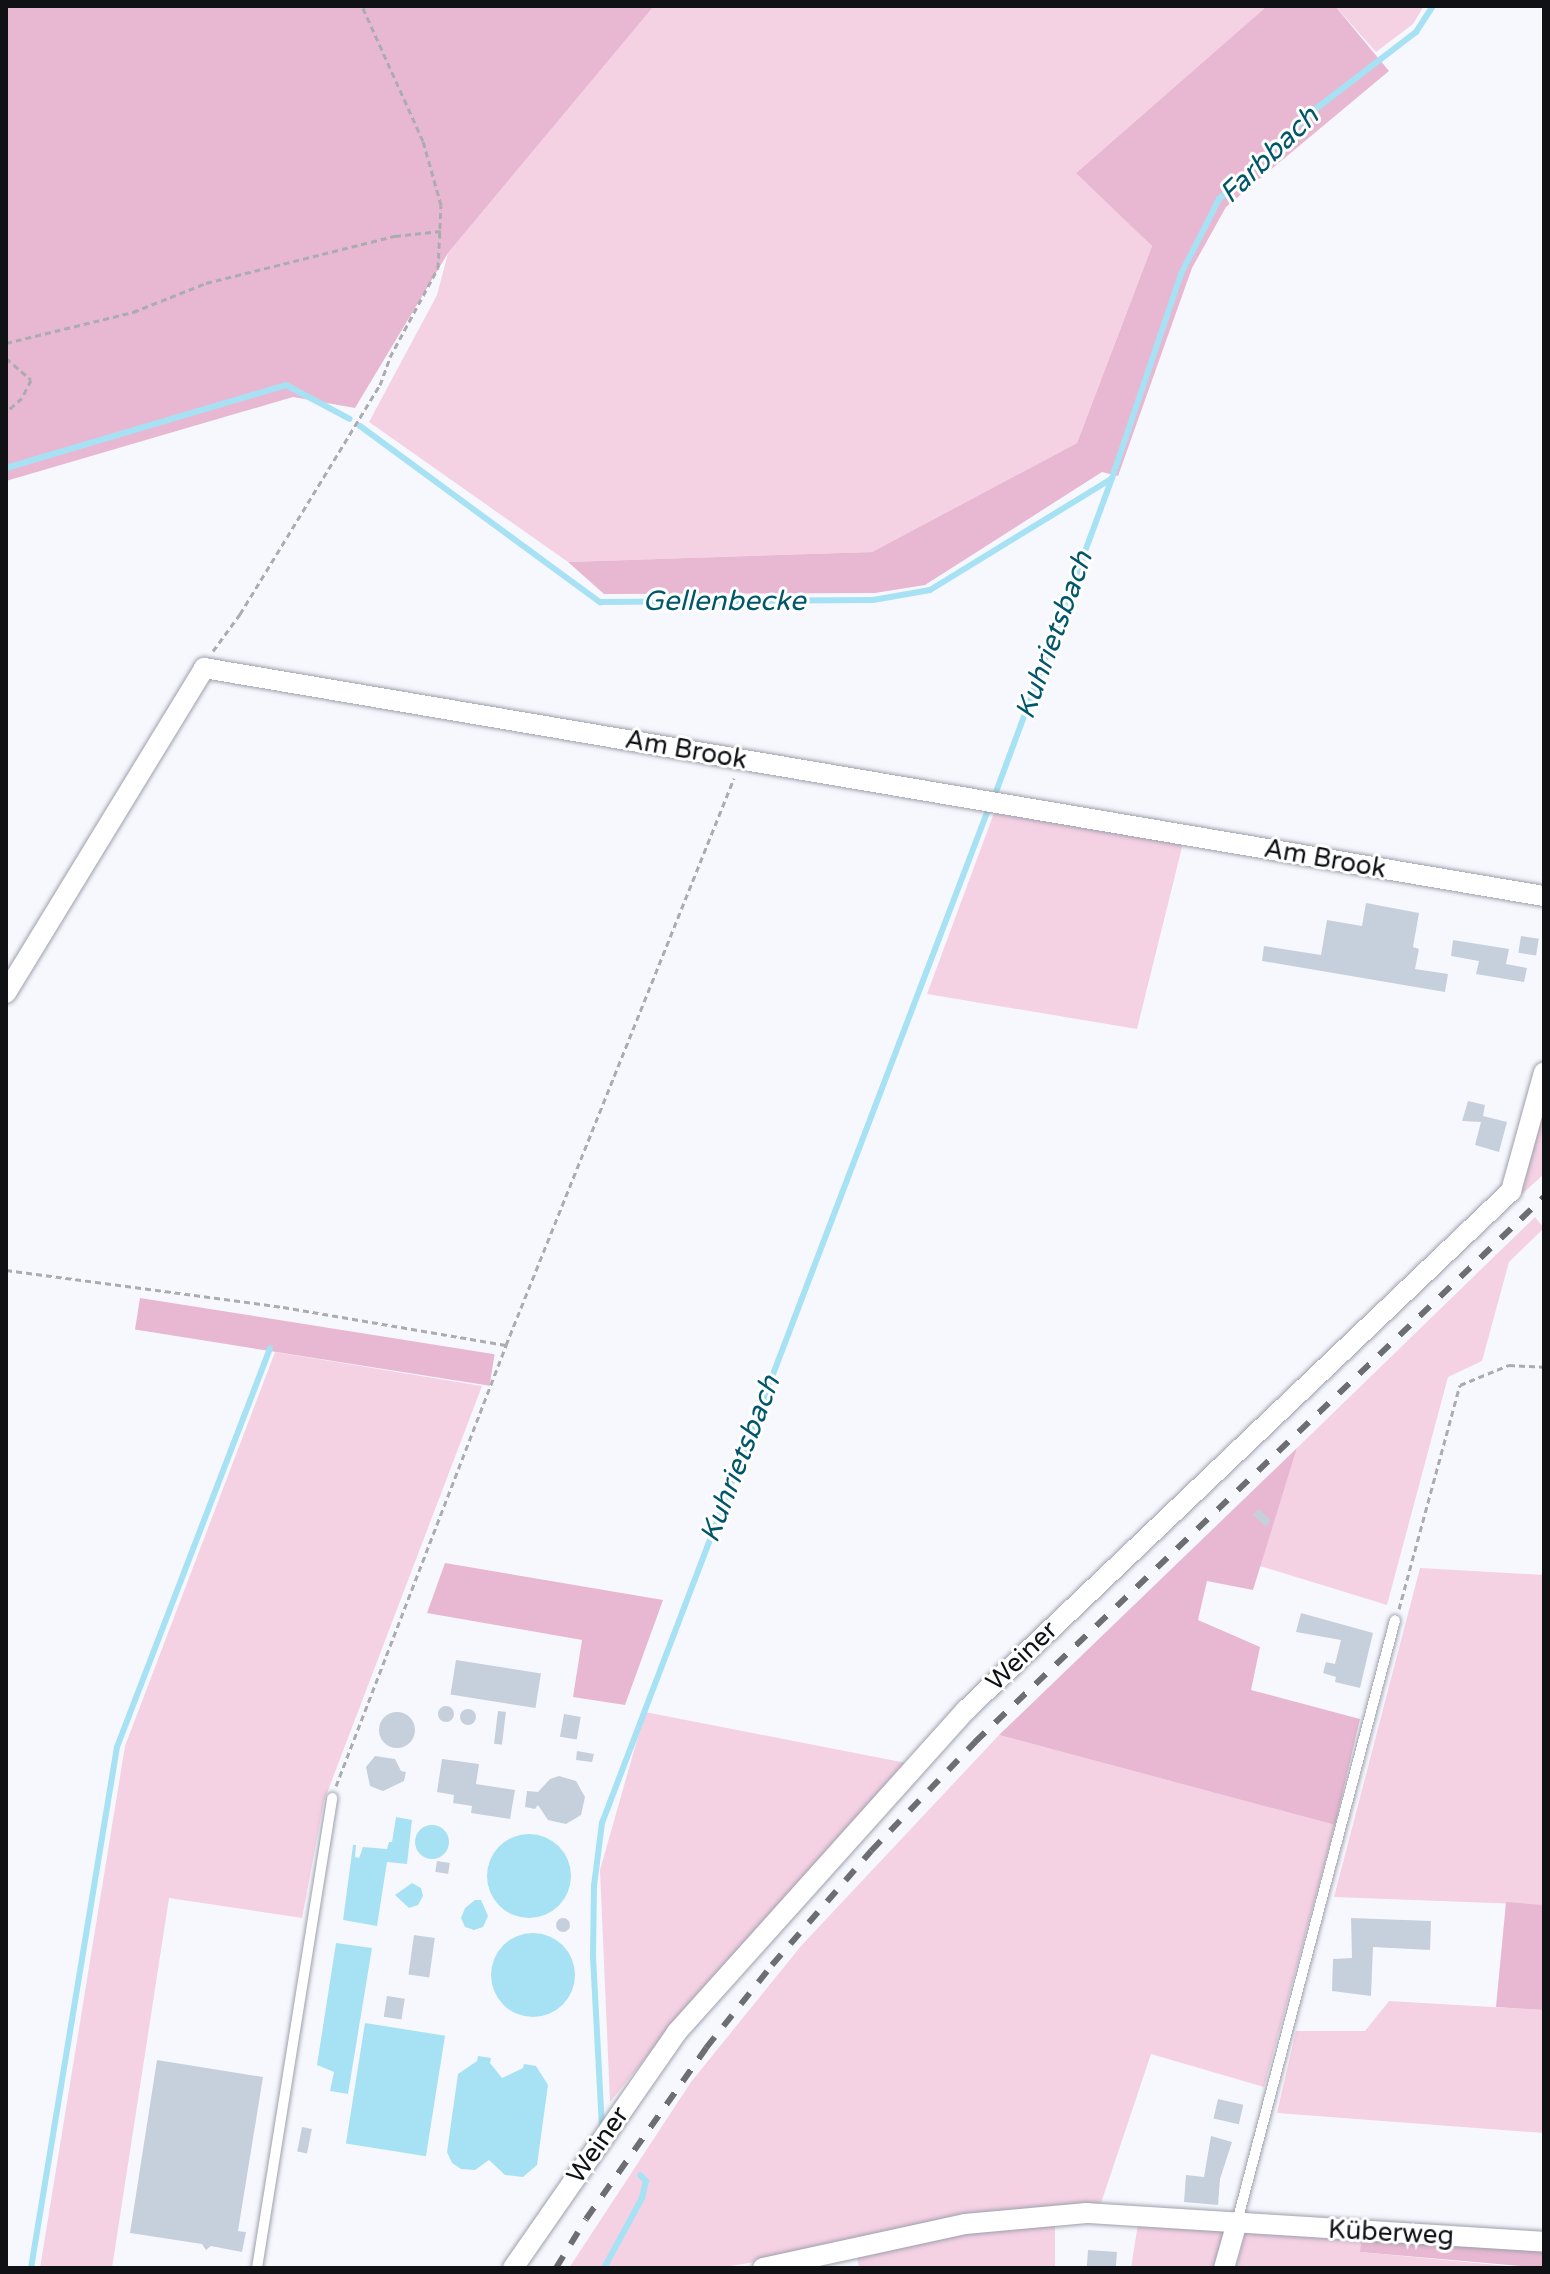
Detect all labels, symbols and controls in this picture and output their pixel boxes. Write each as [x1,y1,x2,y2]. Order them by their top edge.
water label: Farbbach [1213,100,1325,210]
water label: Kuhrietsbach [1008,547,1100,723]
water label: Gellenbecke [642,584,806,618]
street label: Am Brook [623,724,749,776]
street label: Am Brook [1262,833,1388,885]
water label: Kuhrietsbach [693,1371,787,1547]
street label: Weiner [980,1615,1064,1697]
street label: Weiner [560,2100,636,2190]
street label: Küberweg [1327,2214,1455,2252]

